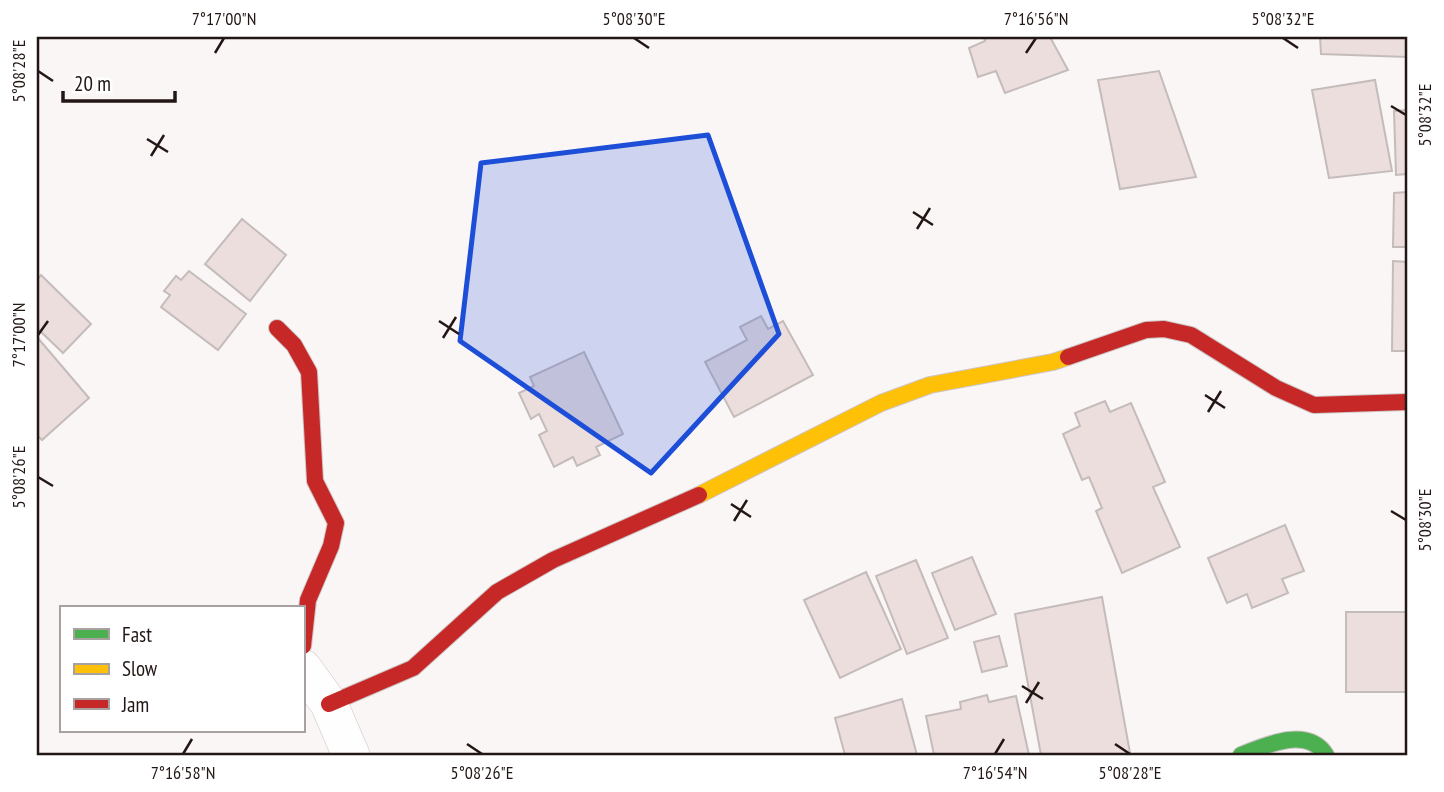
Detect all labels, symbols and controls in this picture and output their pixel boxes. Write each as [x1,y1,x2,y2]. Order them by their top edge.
text: 7°17'00"N [192,7,256,30]
text: 5°08'30"E [603,7,665,30]
text: 7°16'56"N [1004,7,1068,30]
text: 5°08'32"E [1252,7,1314,30]
text: 5°08'28"E [7,40,30,102]
scale bar [63,60,175,104]
text: 20 m [74,70,111,97]
text: 5°08'32"E [1413,84,1436,146]
text: 7°17'00"N [7,303,30,367]
text: 5°08'26"E [7,446,30,508]
text: 5°08'30"E [1413,489,1436,551]
legend [60,606,304,732]
text: Fast [122,621,152,648]
text: Slow [122,655,158,682]
text: Jam [121,691,149,718]
text: 7°16'58"N [151,761,215,784]
text: 5°08'26"E [451,761,513,784]
text: 7°16'54"N [963,761,1027,784]
text: 5°08'28"E [1099,761,1161,784]

